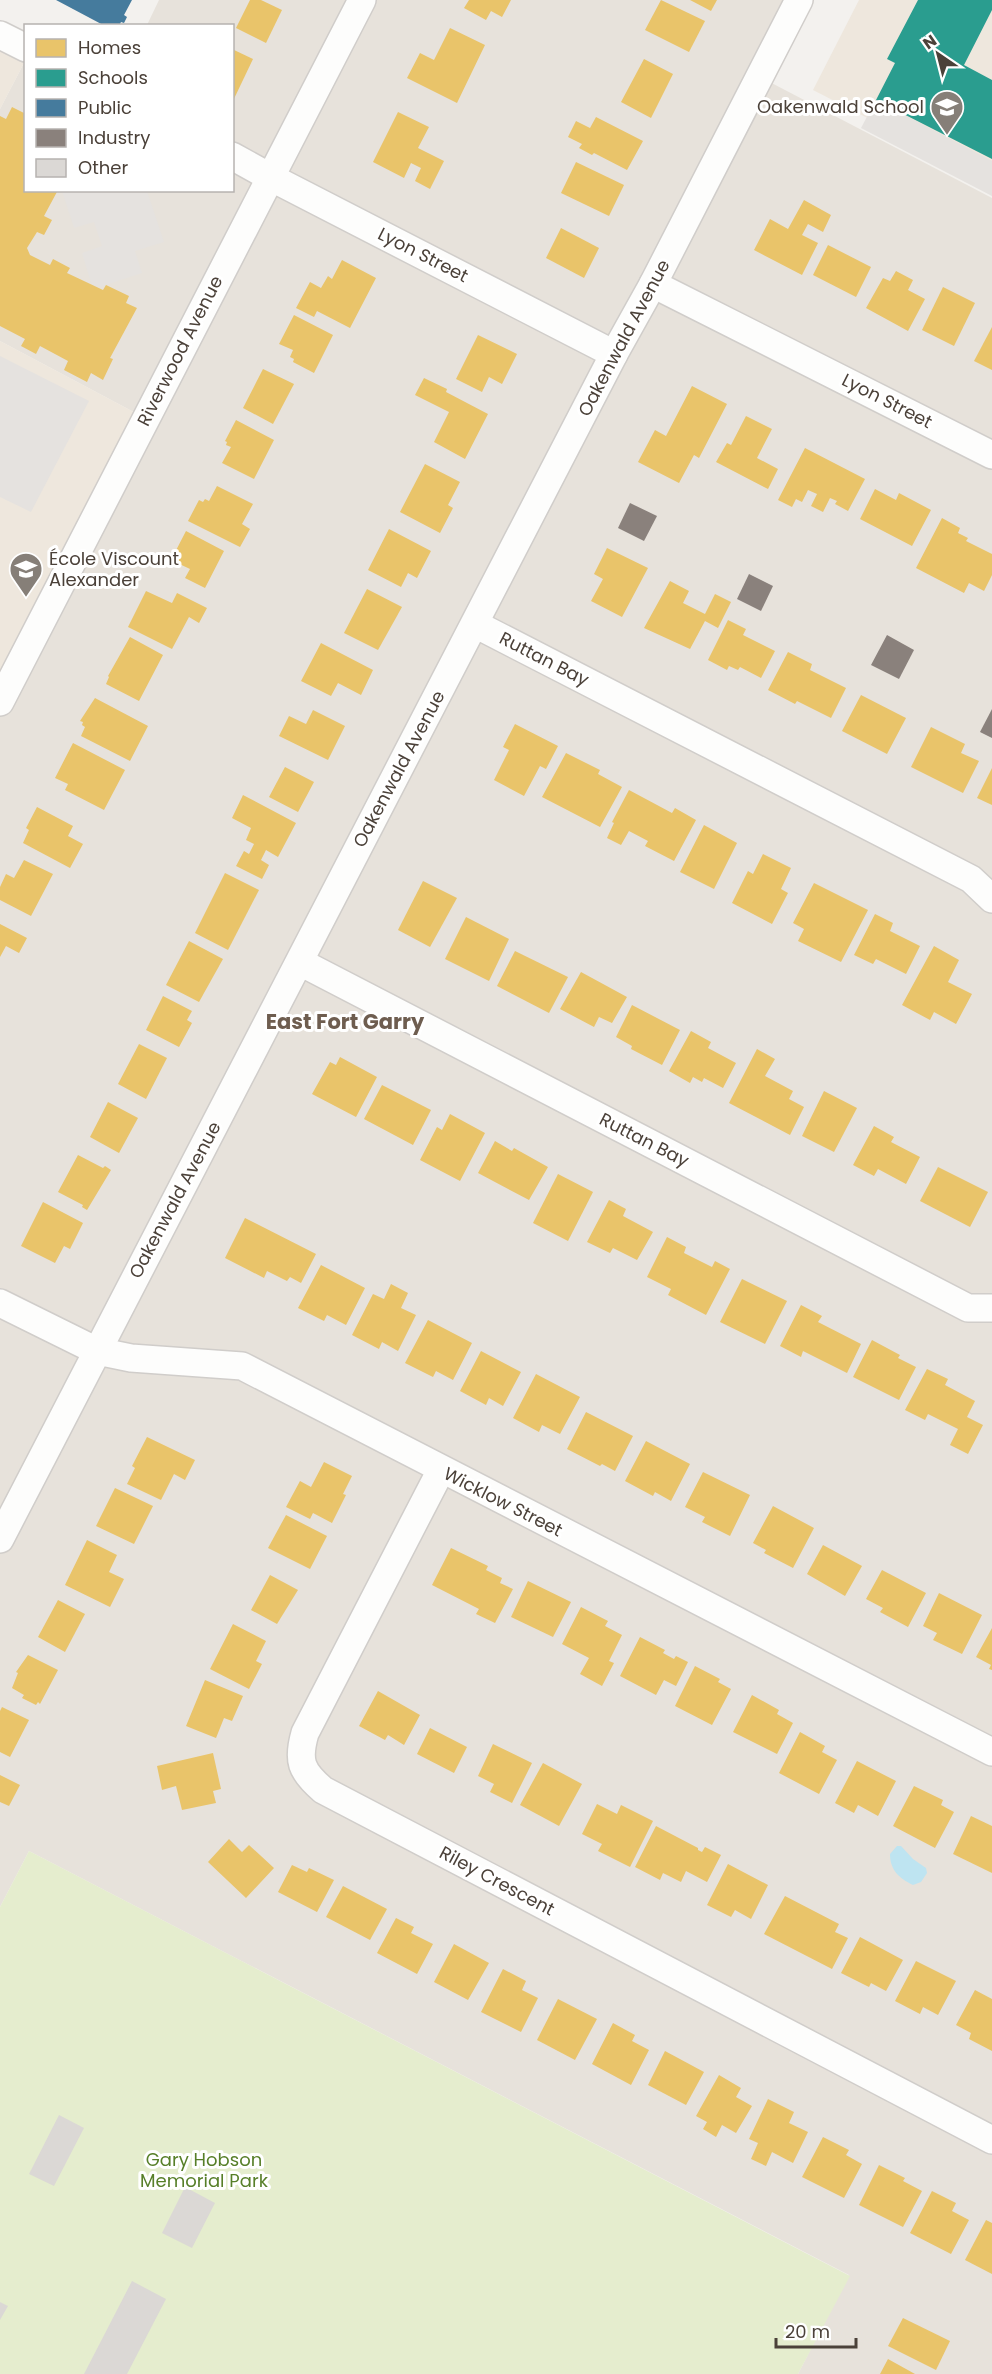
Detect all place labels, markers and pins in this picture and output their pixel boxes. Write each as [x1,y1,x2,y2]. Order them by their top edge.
school or university icon: Oakenwald School [929,89,965,136]
place label: Oakenwald School [757,94,924,119]
place label: École Viscount Alexander [49,546,179,592]
school or university icon: École Viscount Alexander [8,551,44,598]

